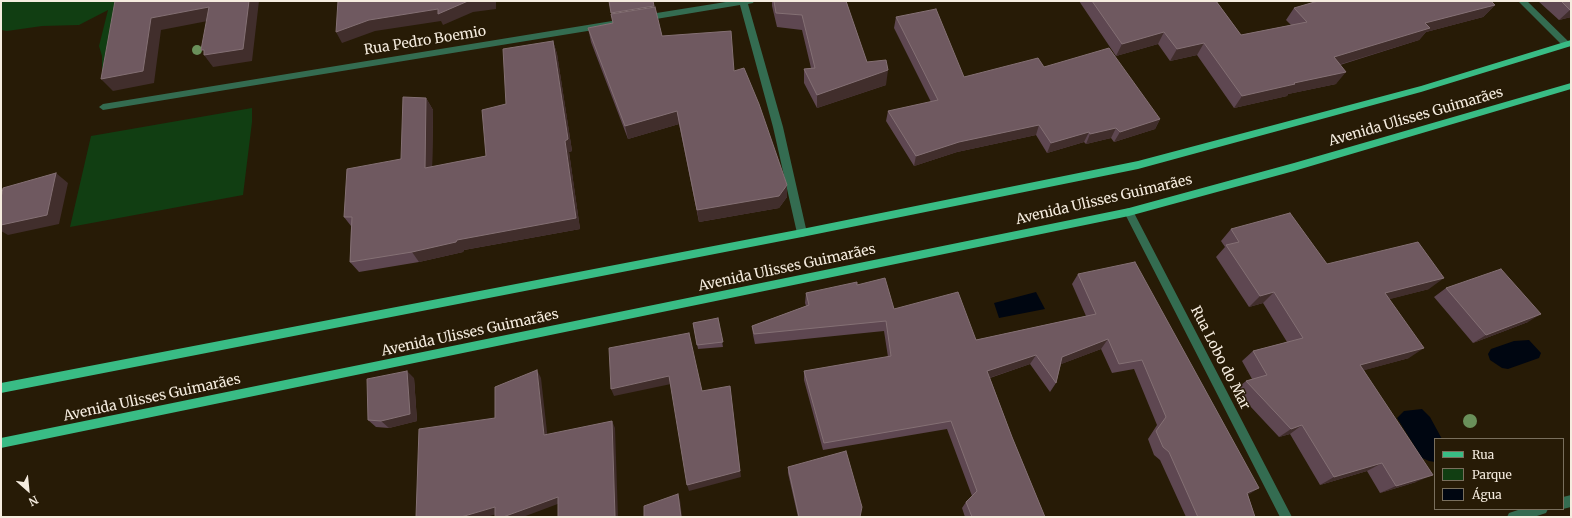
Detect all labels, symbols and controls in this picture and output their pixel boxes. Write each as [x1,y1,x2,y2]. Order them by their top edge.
street label: Rua Pedro Boemio [363,23,487,59]
street label: Avenida Ulisses Guimarães [1327,84,1505,150]
street label: Avenida Ulisses Guimarães [1014,172,1194,228]
street label: Avenida Ulisses Guimarães [697,241,877,295]
street label: Rua Lobo do Mar [1187,303,1253,413]
street label: Avenida Ulisses Guimarães [380,306,560,360]
street label: Avenida Ulisses Guimarães [62,371,242,425]
legend [1434,438,1564,510]
text: Rua [1472,447,1494,462]
text: Parque [1472,467,1512,482]
north arrow [8,470,48,510]
text: Água [1472,487,1502,502]
text: N [26,492,41,509]

